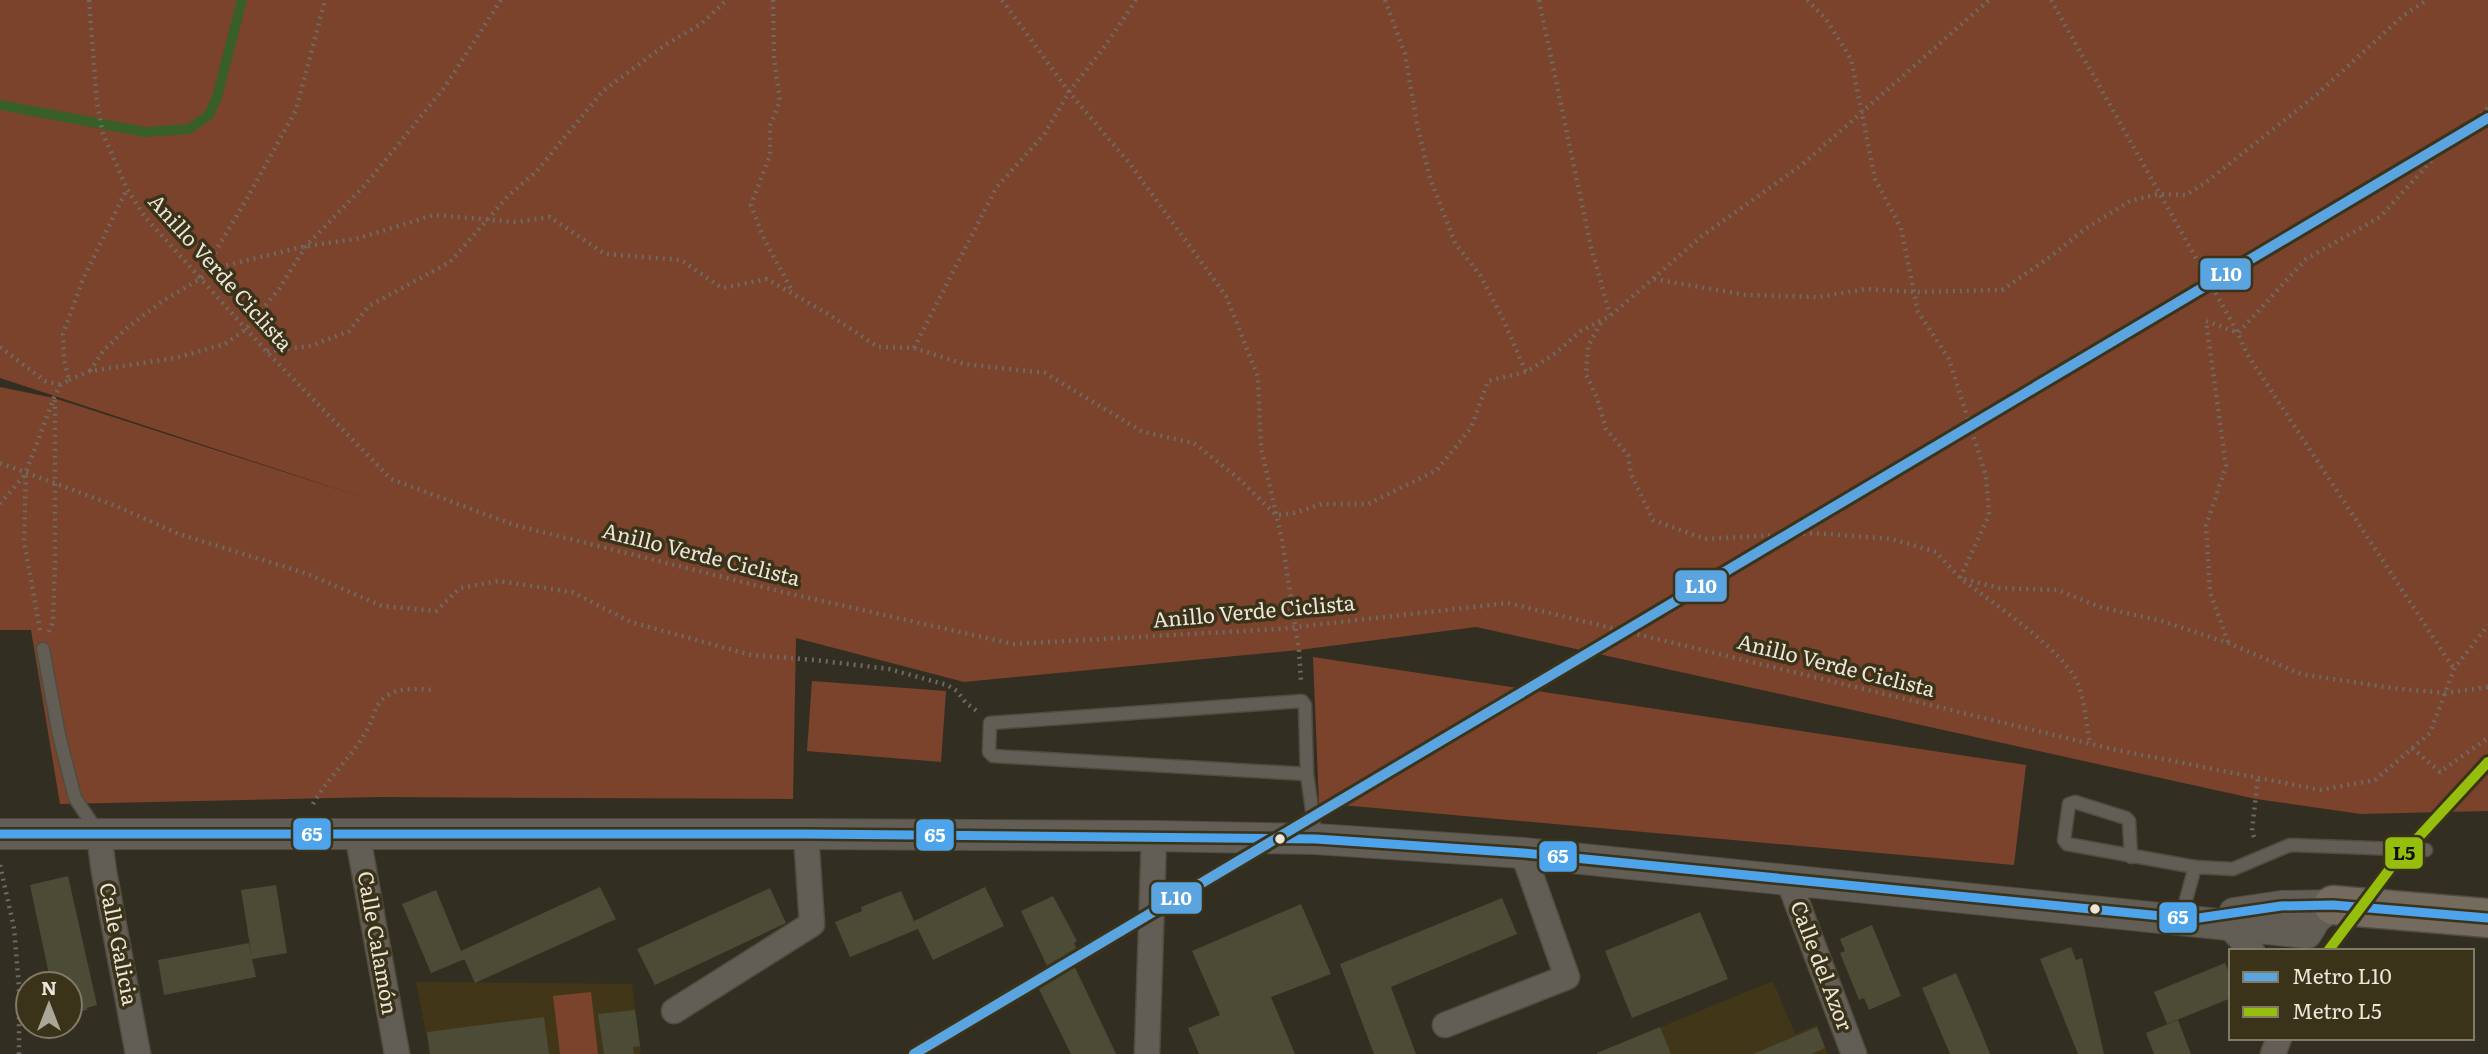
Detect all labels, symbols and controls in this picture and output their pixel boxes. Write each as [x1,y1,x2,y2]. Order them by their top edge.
street label: Anillo Verde Ciclista [143,186,302,358]
line badge: L10 [2199,257,2252,291]
text: L10 [2210,259,2242,287]
street label: Anillo Verde Ciclista [599,513,804,592]
line badge: L10 [1674,569,1728,603]
text: L10 [1685,571,1717,599]
street label: Anillo Verde Ciclista [1151,585,1357,634]
street label: Anillo Verde Ciclista [1734,624,1939,703]
line badge: 65 [292,817,332,851]
line badge: 65 [915,818,955,852]
text: 65 [301,819,323,847]
text: 65 [924,820,946,848]
unlabelled marker [1273,832,1287,846]
line badge: L5 [2384,836,2424,870]
text: L5 [2393,838,2415,866]
line badge: 65 [1538,840,1578,873]
text: 65 [1547,841,1569,869]
street label: Calle Calamón [352,869,407,1017]
street label: Calle Galicia [93,879,148,1008]
line badge: L10 [1150,881,1203,915]
text: L10 [1160,883,1192,911]
street label: Calle del Azor [1784,896,1862,1035]
line badge: 65 [2158,901,2198,934]
unlabelled marker [2088,902,2102,916]
text: 65 [2167,902,2189,930]
legend [2229,949,2474,1040]
text: Metro L10 [2292,959,2392,990]
north arrow [14,970,84,1040]
text: N [41,973,57,1001]
text: Metro L5 [2292,994,2382,1025]

